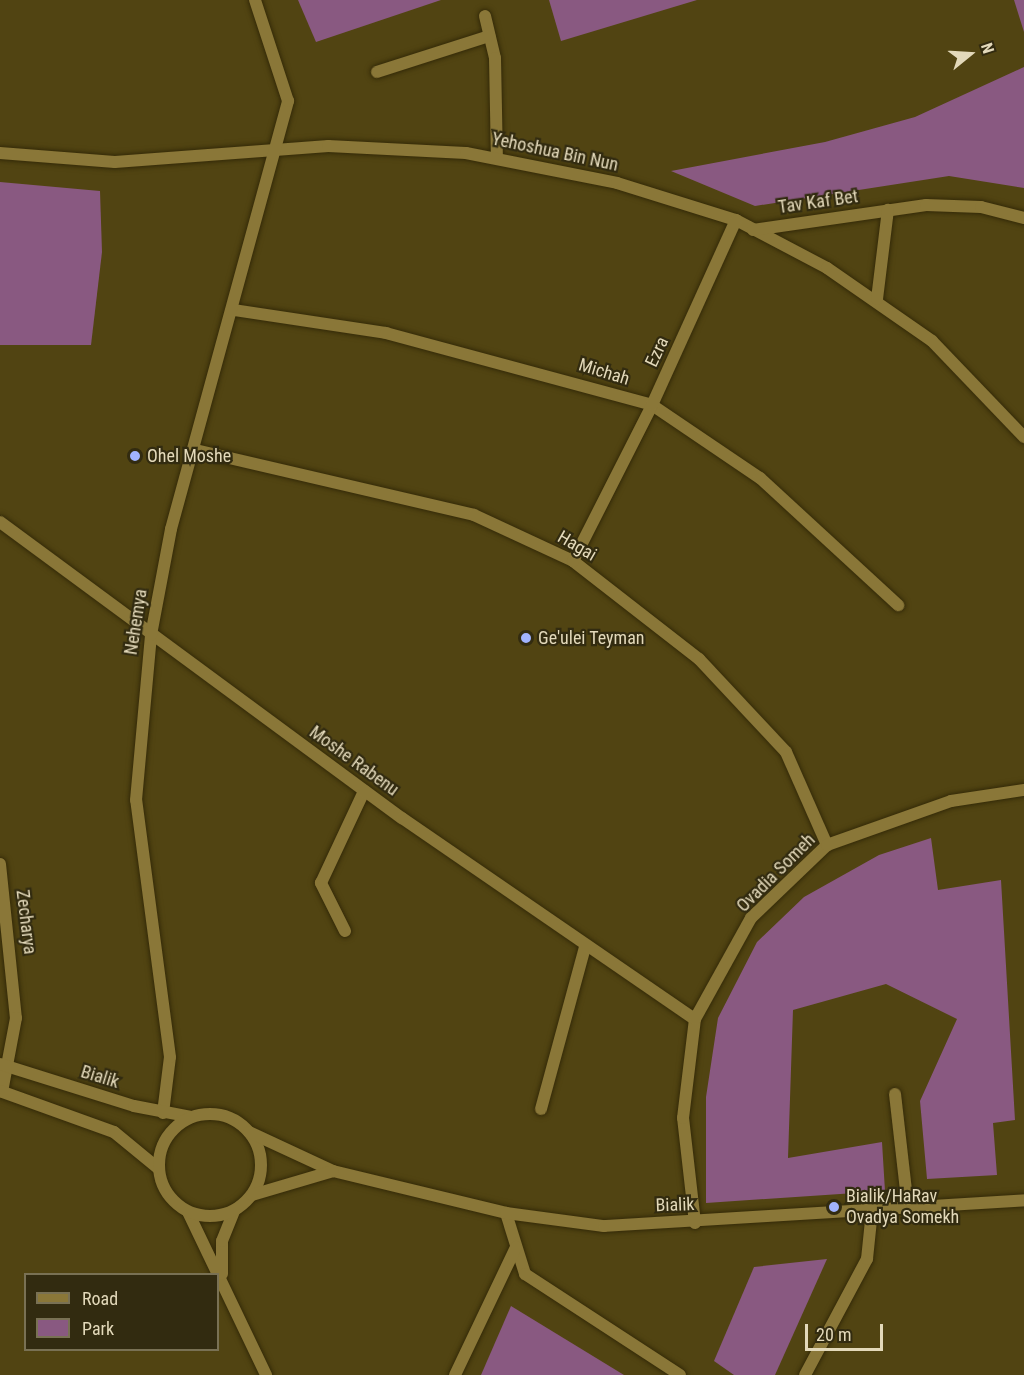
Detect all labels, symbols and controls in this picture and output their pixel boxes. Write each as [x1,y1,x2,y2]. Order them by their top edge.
north arrow [940,24,1000,84]
text: N [977,41,998,56]
street label: Yehoshua Bin Nun [490,128,620,176]
street label: Tav Kaf Bet [777,186,859,218]
street label: Ezra [641,334,673,370]
street label: Michah [576,354,632,390]
place label: Ohel Moshe [147,445,231,467]
marker: Ohel Moshe [128,449,142,463]
street label: Hagai [554,526,600,566]
street label: Nehemya [120,588,152,656]
place label: Ge'ulei Teyman [538,627,645,649]
marker: Ge'ulei Teyman [519,631,533,645]
street label: Moshe Rabenu [305,721,403,801]
street label: Ovadia Someh [732,829,820,917]
street label: Zecharya [11,888,41,956]
street label: Bialik [78,1061,122,1093]
place label: Bialik/HaRav Ovadya Somekh [846,1186,959,1228]
street label: Bialik [655,1194,695,1216]
marker: Bialik/HaRav Ovadya Somekh [827,1200,841,1214]
legend [24,1273,219,1351]
text: Road [82,1288,118,1309]
scale bar [808,1312,886,1350]
text: Park [82,1318,114,1339]
text: 20 m [816,1324,851,1345]

